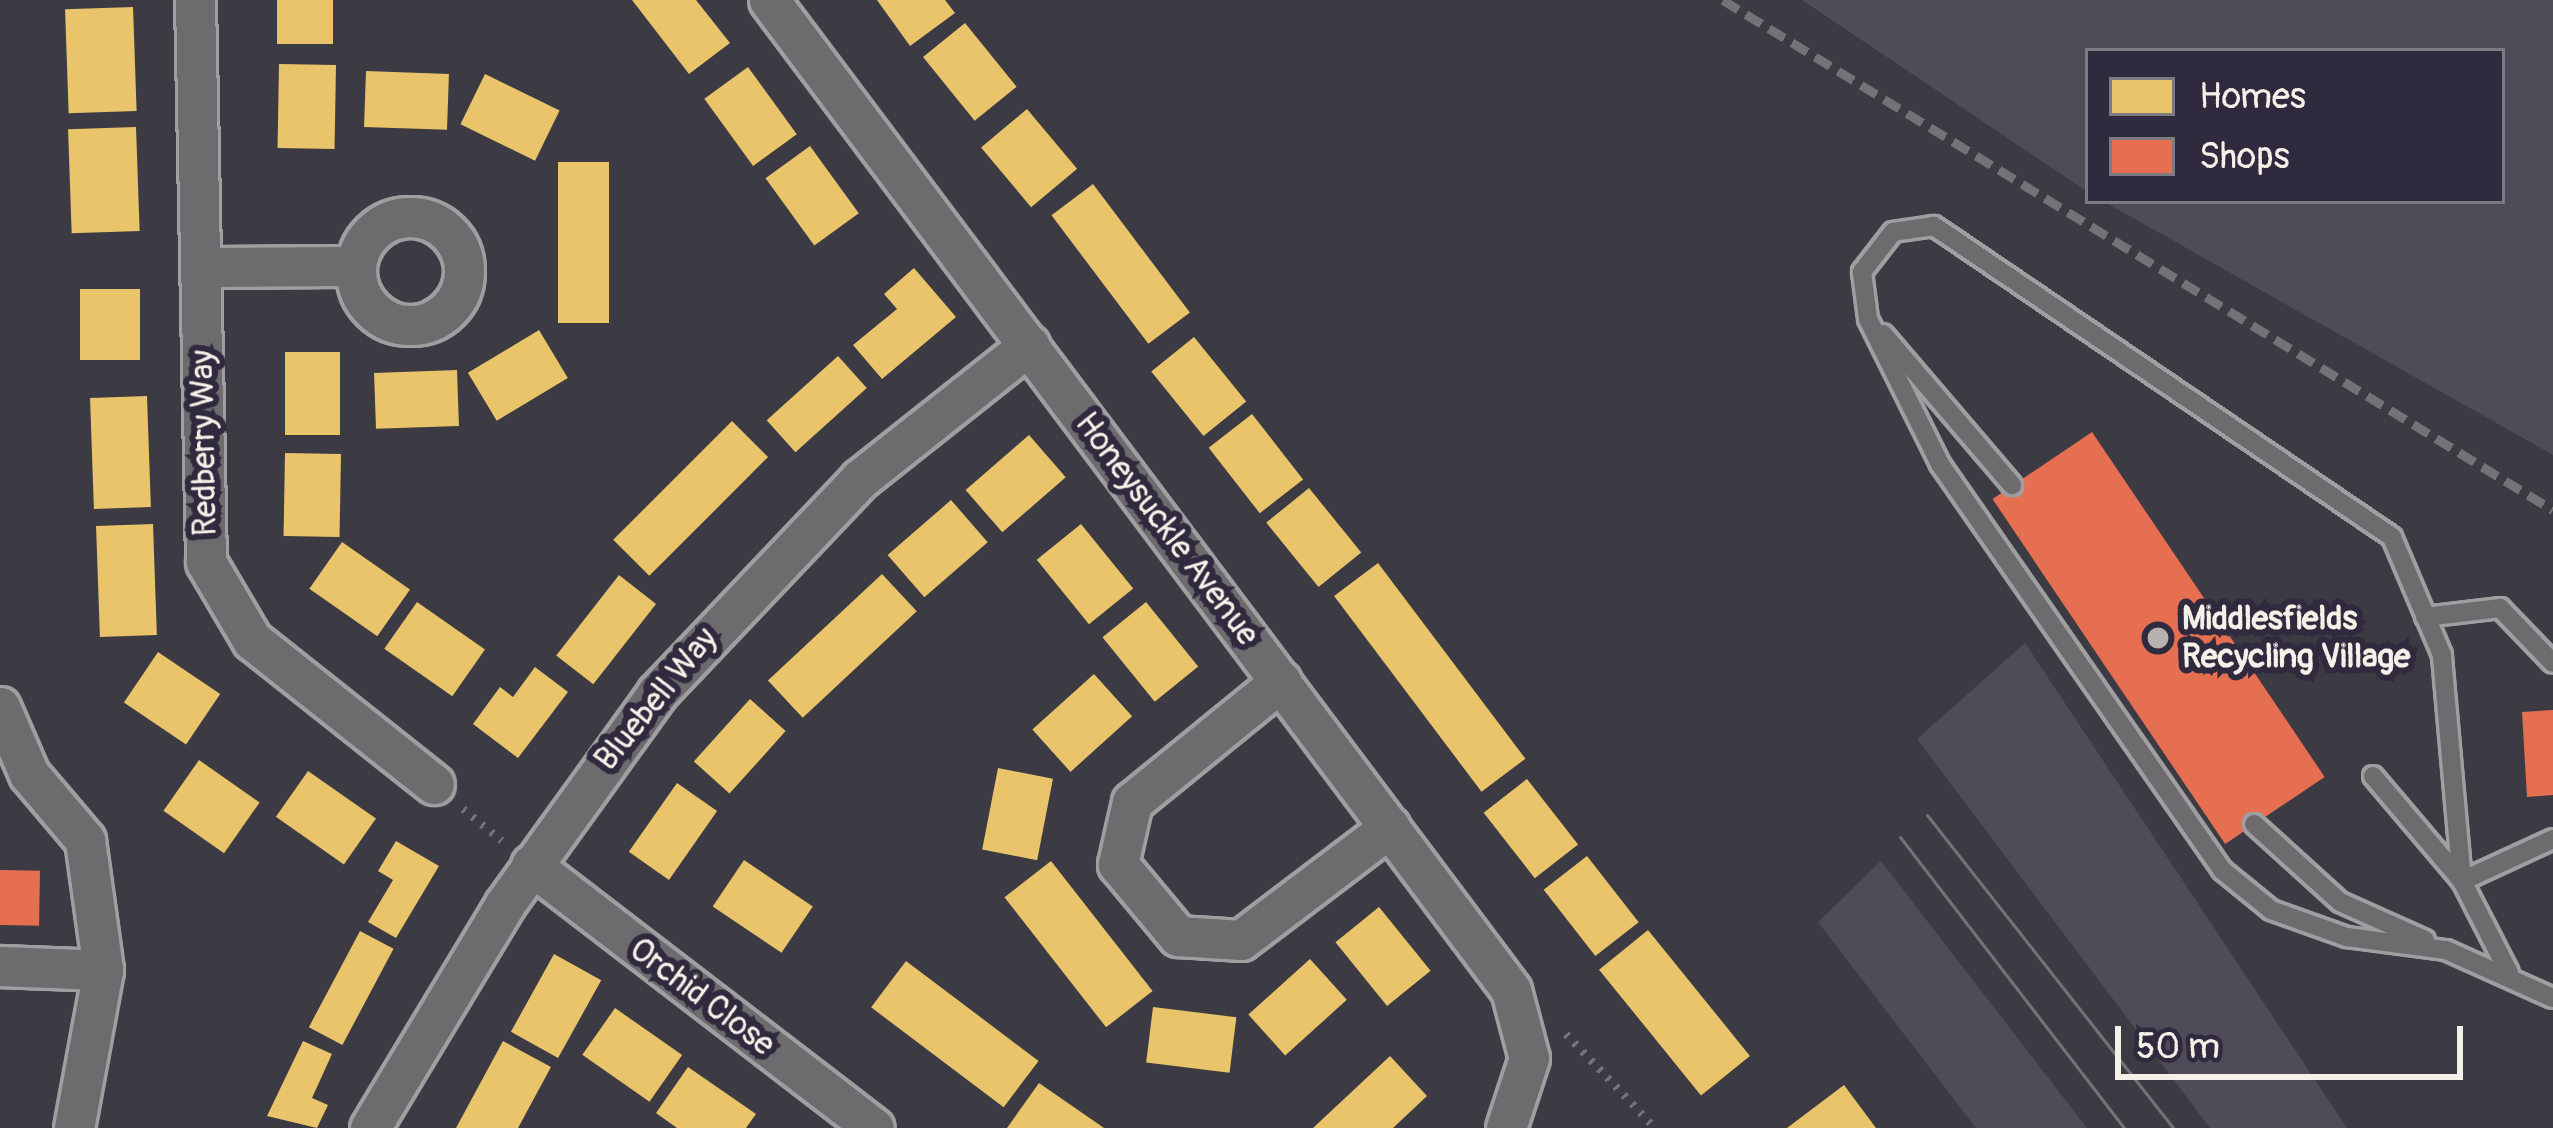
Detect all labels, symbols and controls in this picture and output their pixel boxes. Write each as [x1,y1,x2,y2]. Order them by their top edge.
legend [2085,48,2505,204]
text: Homes [2199,74,2306,119]
text: Shops [2199,134,2290,179]
street label: Redberry Way [183,349,225,537]
street label: Honeysuckle Avenue [1067,405,1267,653]
place label: Middlesfields Recycling Village [2182,599,2410,677]
street label: Bluebell Way [586,620,726,778]
marker: Middlesfields Recycling Village [2145,625,2171,651]
street label: Orchid Close [622,930,782,1064]
scale bar [2121,1002,2469,1076]
text: 50 m [2136,1024,2220,1069]

